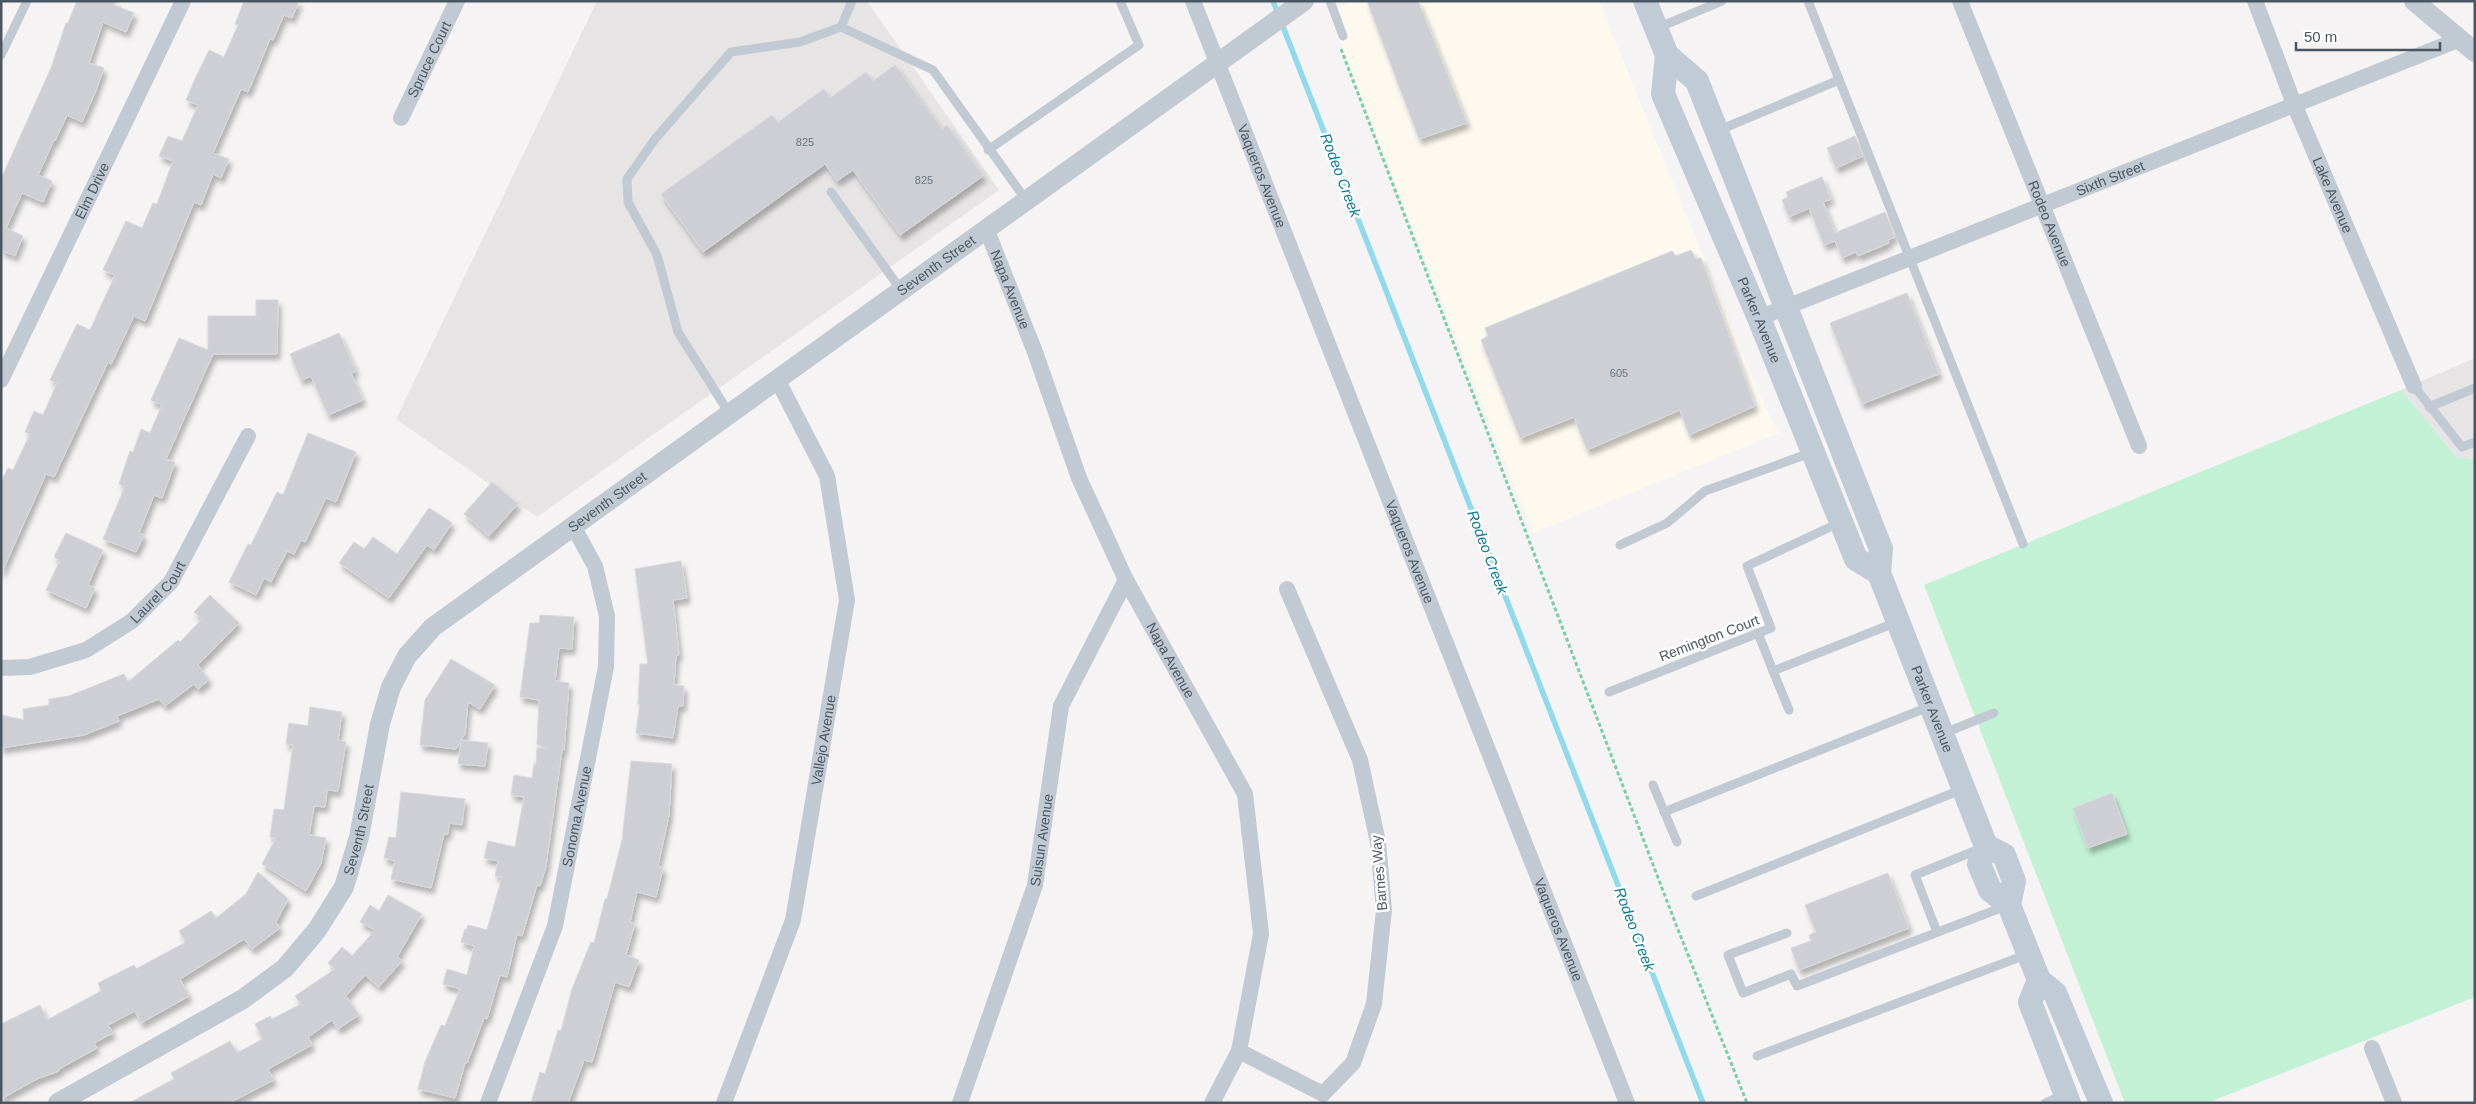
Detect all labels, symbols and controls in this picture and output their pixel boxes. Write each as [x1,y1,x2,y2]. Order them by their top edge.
street label: Spruce Court [404,19,454,100]
scale bar [2296,20,2440,52]
text: 50 m [2304,28,2337,45]
street label: Vaqueros Avenue [1234,122,1289,230]
water label: Rodeo Creek [1317,131,1365,221]
house number: 825 [796,136,814,148]
street label: Lake Avenue [2310,155,2356,235]
street label: Sixth Street [2074,157,2147,199]
street label: Elm Drive [72,160,112,222]
house number: 825 [915,174,933,186]
street label: Rodeo Avenue [2025,178,2074,269]
street label: Seventh Street [894,232,978,299]
street label: Napa Avenue [987,247,1033,332]
street label: Parker Avenue [1734,275,1784,366]
house number: 605 [1610,367,1628,379]
street label: Seventh Street [565,468,650,535]
street label: Vaqueros Avenue [1382,498,1437,606]
water label: Rodeo Creek [1464,508,1512,598]
street label: Laurel Court [127,558,189,626]
street label: Remington Court [1657,612,1761,664]
street label: Napa Avenue [1143,620,1198,701]
street label: Parker Avenue [1908,663,1957,755]
street label: Vallejo Avenue [808,693,839,787]
street label: Sonoma Avenue [559,764,594,868]
street label: Seventh Street [340,783,377,877]
street label: Suisun Avenue [1027,793,1056,887]
street label: Barnes Way [1368,835,1390,911]
street label: Vaqueros Avenue [1531,876,1586,984]
water label: Rodeo Creek [1611,885,1659,975]

